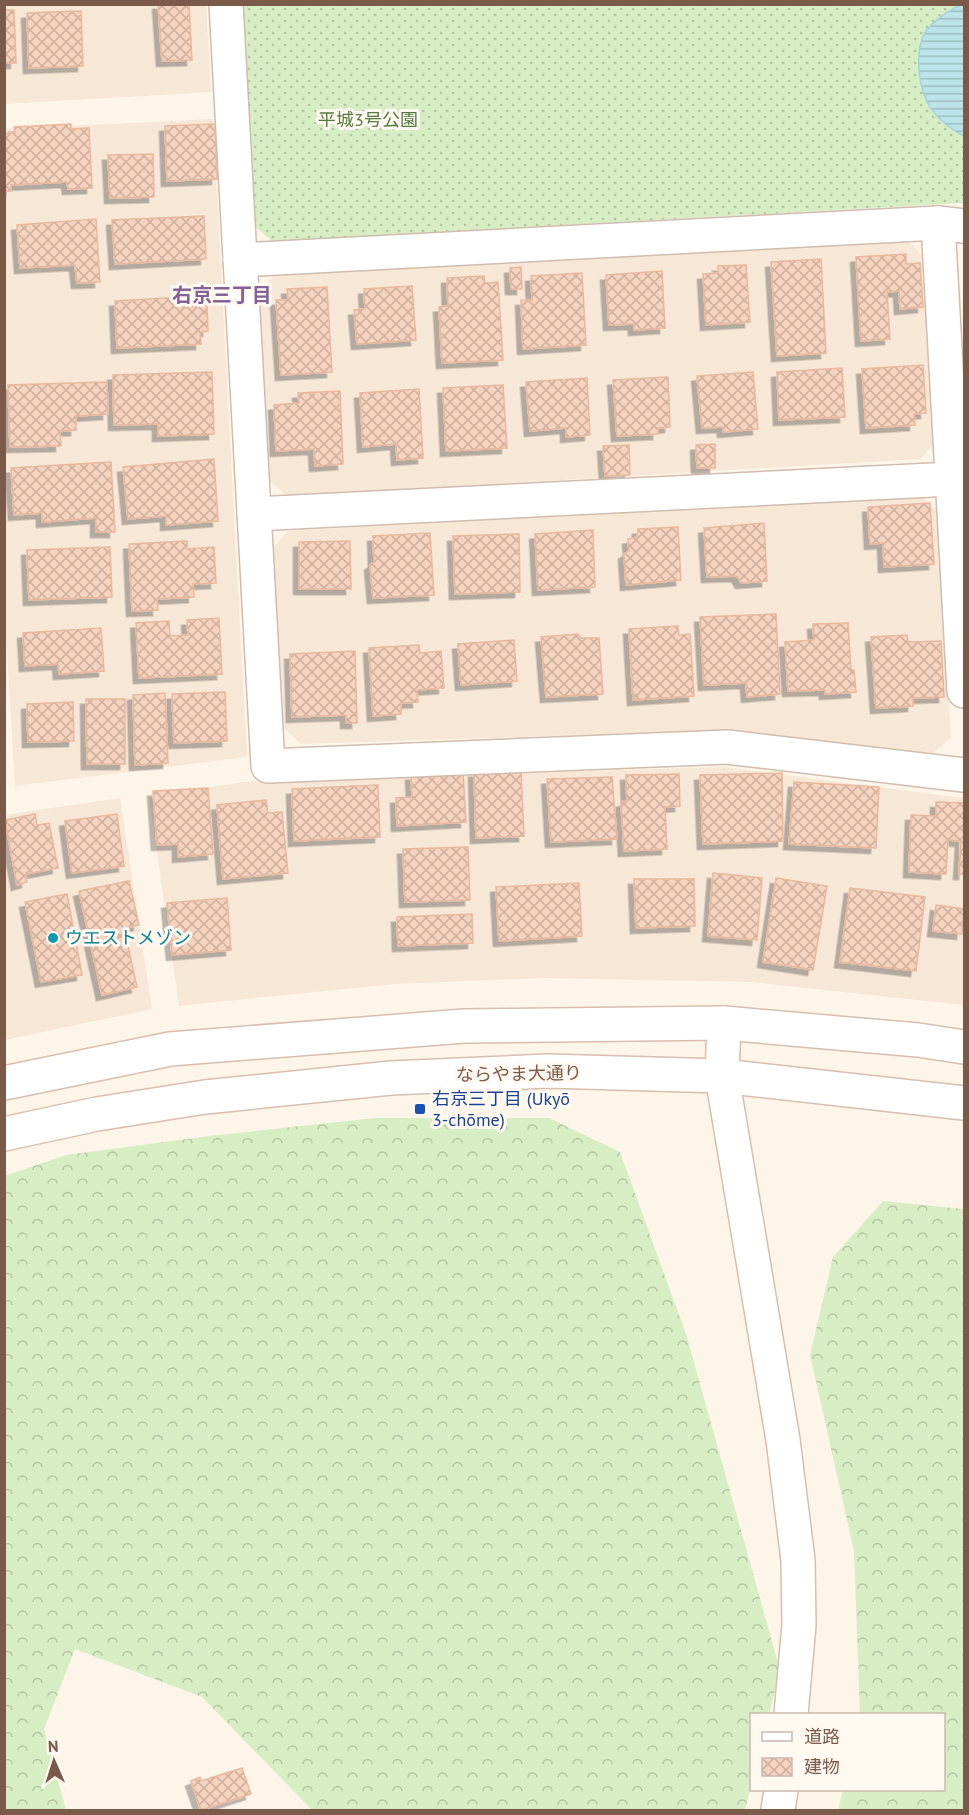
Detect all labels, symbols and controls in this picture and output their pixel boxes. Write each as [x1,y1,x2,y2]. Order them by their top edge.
park label: 平城3号公園 [318,108,418,131]
district label: 右京三丁目 [172,282,272,308]
place label: ウエストメゾン [65,926,191,949]
marker: ウエストメゾン [46,931,60,945]
street label: ならやま大通り [456,1061,582,1086]
place label: 右京三丁目 (Ukyō 3-chōme) [432,1087,570,1131]
marker: 右京三丁目 (Ukyō 3-chōme) [413,1102,427,1116]
legend [750,1713,945,1791]
text: 道路 [804,1725,840,1748]
north arrow [24,1731,84,1791]
text: N [47,1736,59,1756]
text: 建物 [804,1755,840,1778]

